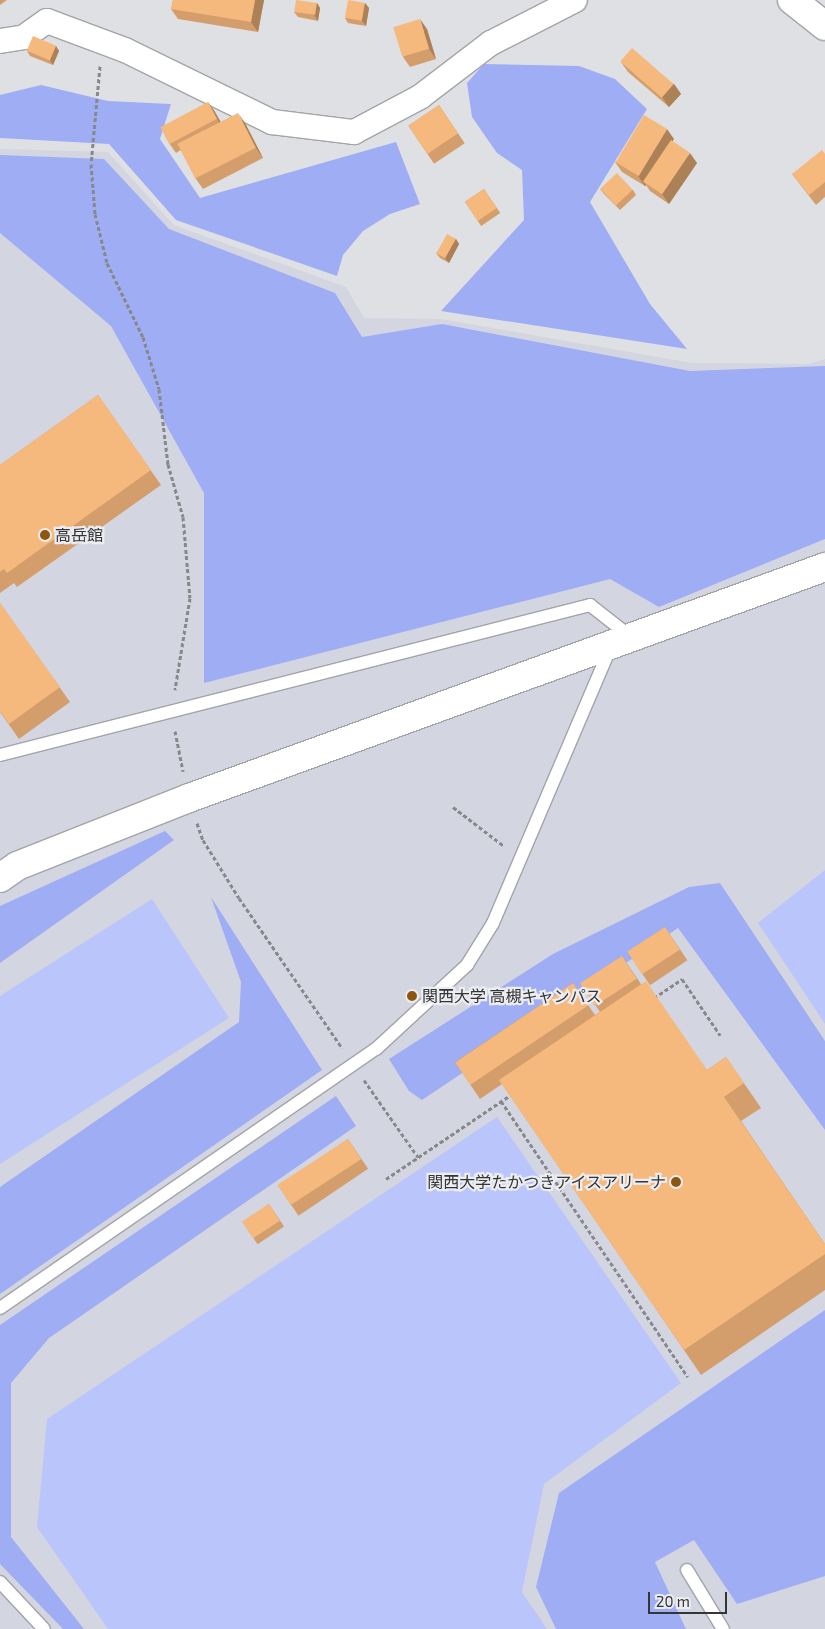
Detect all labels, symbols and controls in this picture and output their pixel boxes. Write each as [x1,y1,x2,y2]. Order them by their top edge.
place label: 高岳館 [55,525,103,545]
marker: 高岳館 [39,529,51,541]
place label: 関西大学 高槻キャンパス [422,986,602,1006]
marker: 関西大学 高槻キャンパス [406,990,418,1002]
place label: 関西大学たかつきアイスアリーナ [426,1172,666,1192]
marker: 関西大学たかつきアイスアリーナ [670,1176,682,1188]
scale bar [650,1582,729,1614]
text: 20 m [656,1592,690,1610]

